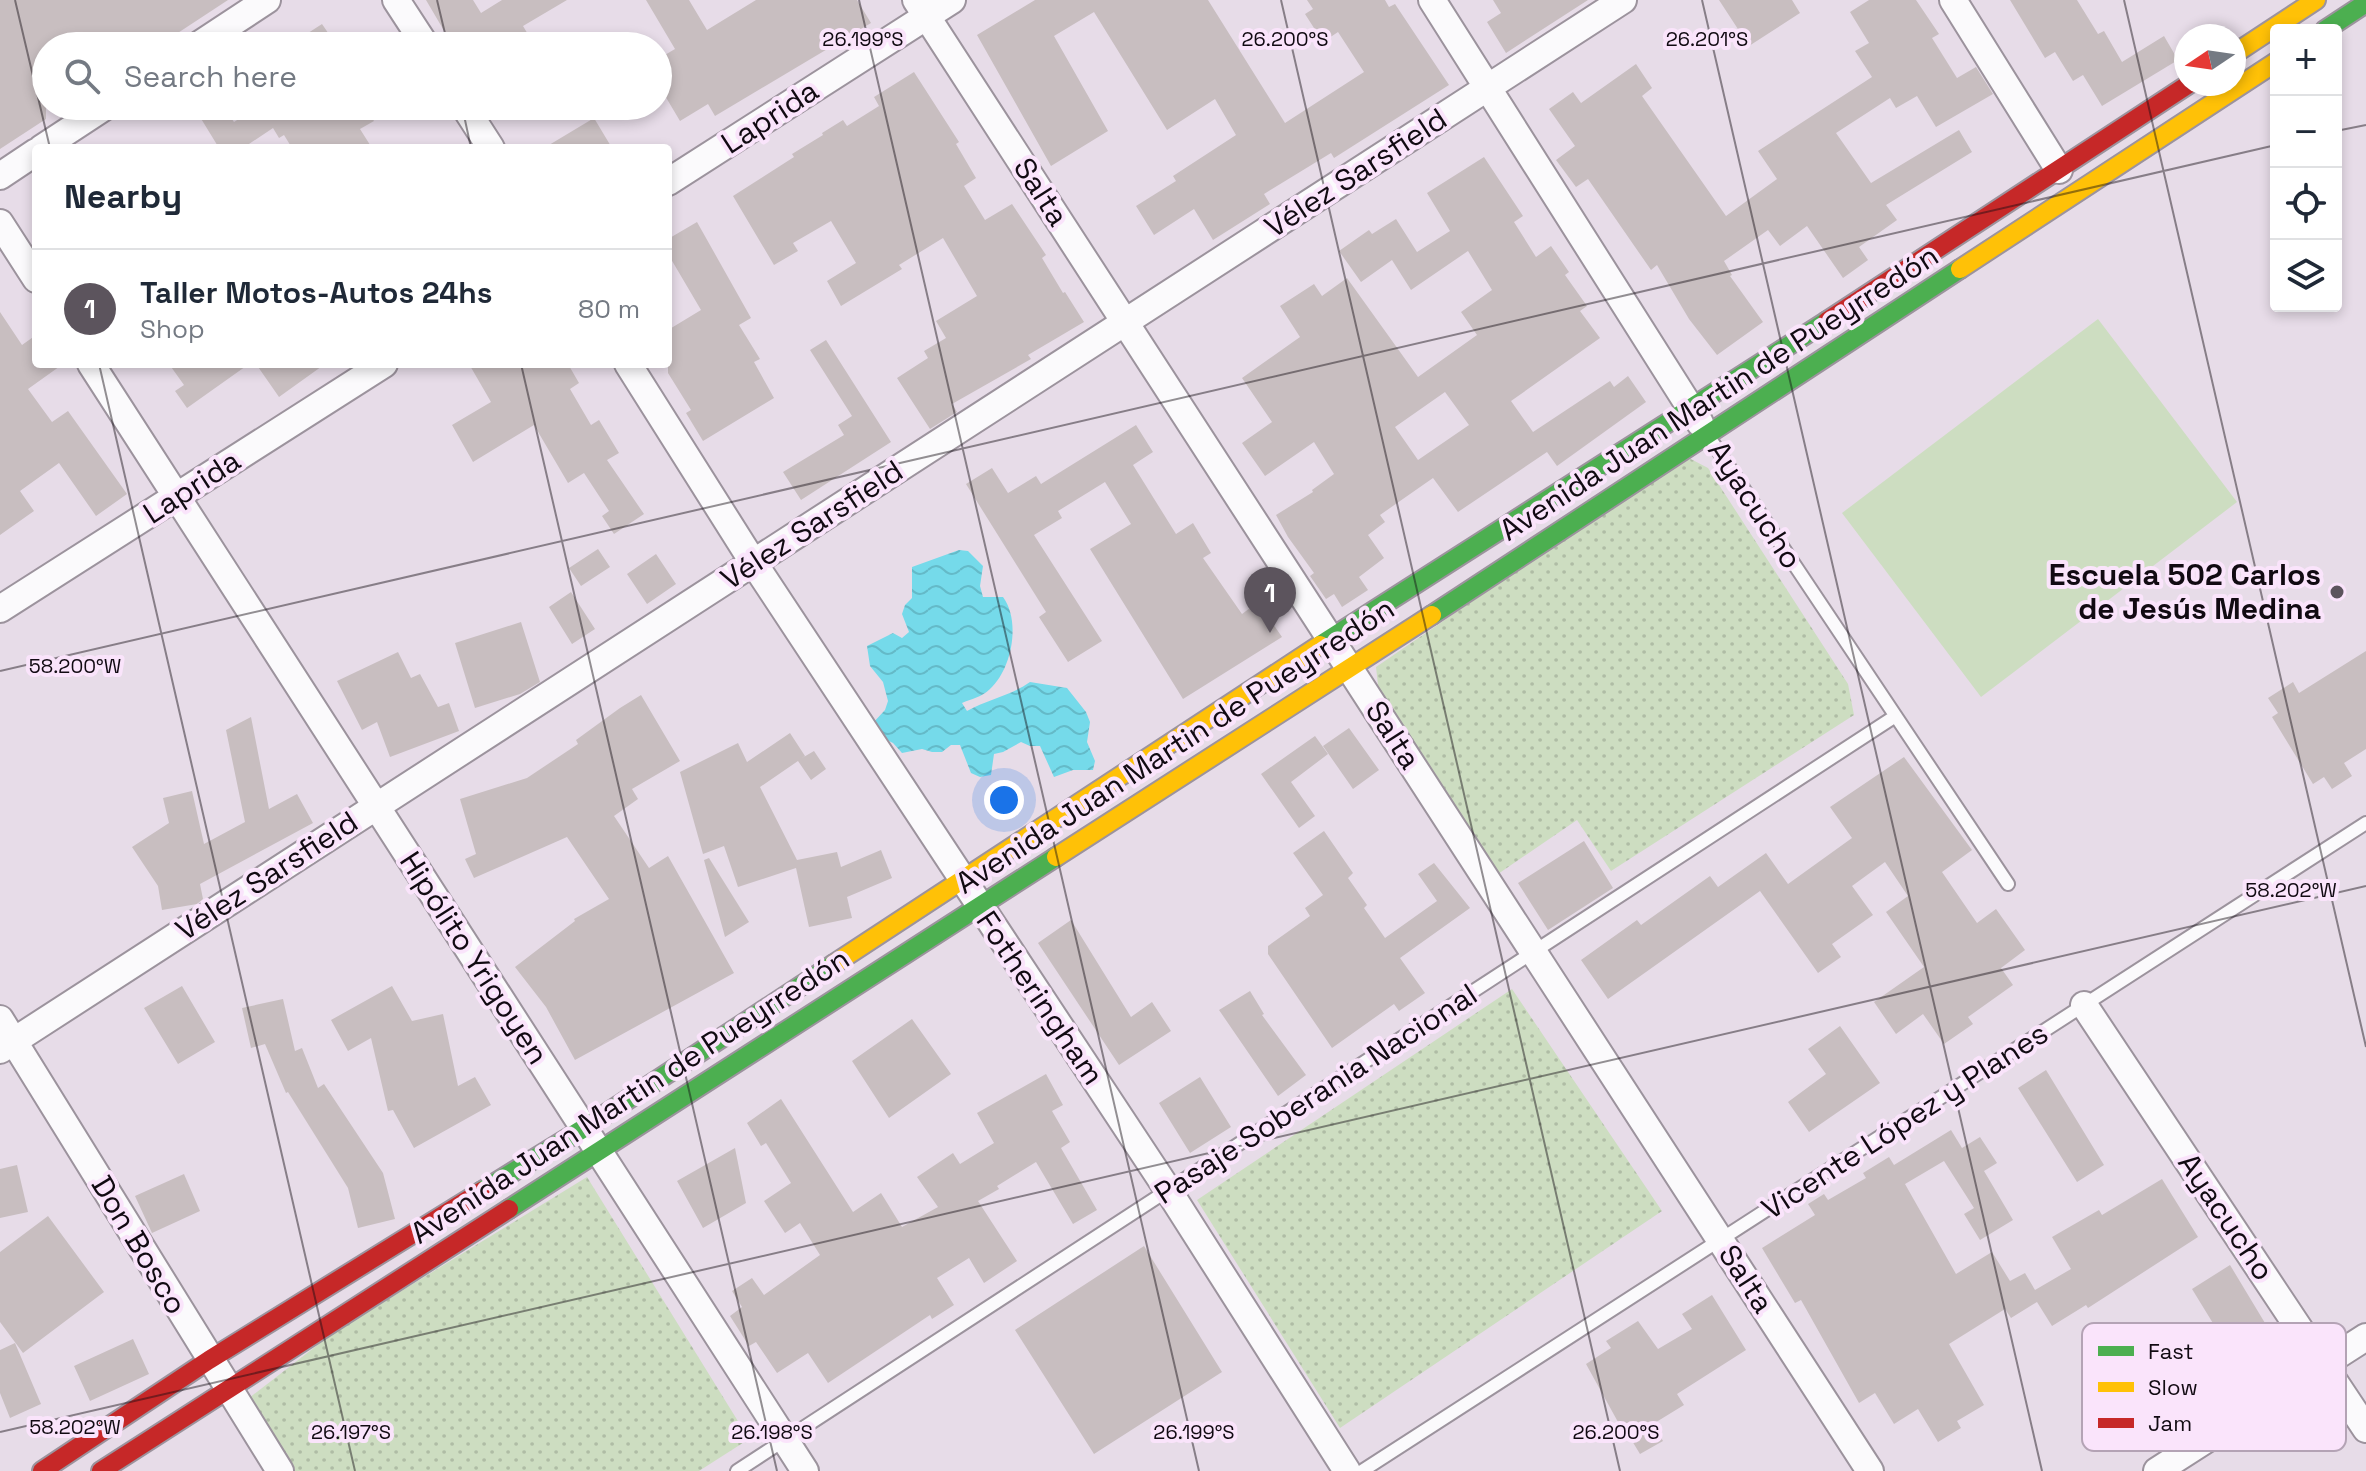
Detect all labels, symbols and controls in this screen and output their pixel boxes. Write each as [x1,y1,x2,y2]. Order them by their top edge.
north arrow [2174,24,2246,96]
map controls [2270,24,2342,312]
button: + [2270,24,2342,96]
text: 26.199°S [822,26,904,52]
text: 26.200°S [1242,26,1328,52]
text: 26.201°S [1666,26,1748,52]
search box [32,32,672,120]
icon: search [60,54,104,98]
text: Search here [124,57,297,96]
street label: Laprida [714,71,826,162]
button: − [2270,96,2342,168]
street label: Vélez Sarsfield [1257,99,1454,246]
street label: Salta [1005,150,1078,233]
button: locate [2270,168,2342,240]
text: Nearby [64,175,182,218]
street label: Avenida Juan Martin de Pueyrredón [1492,236,1946,549]
button: layers [2270,240,2342,312]
text: Taller Motos-Autos 24hs [140,273,492,312]
text: 1 [84,292,96,326]
text: 80 m [578,292,640,326]
text: Shop [140,312,205,346]
street label: Ayacucho [1700,433,1811,576]
street label: Laprida [136,441,248,532]
street label: Vélez Sarsfield [713,451,910,598]
place label: Escuela 502 Carlos de Jesús Medina [2049,555,2321,628]
pin: 1 [1244,567,1296,633]
marker: Escuela 502 Carlos de Jesús Medina [2328,583,2346,601]
street label: Avenida Juan Martin de Pueyrredón [948,589,1402,902]
text: 58.200°W [29,653,121,679]
street label: Salta [1357,693,1430,776]
your location [984,780,1024,820]
street label: Vélez Sarsfield [168,802,365,949]
street label: Hipólito Yrigoyen [391,844,558,1071]
text: 58.202°W [2245,877,2337,903]
street label: Fotheringham [968,903,1113,1092]
street label: Avenida Juan Martin de Pueyrredón [403,939,857,1252]
street label: Pasaje Soberania Nacional [1147,975,1484,1213]
street label: Vicente López y Planes [1754,1013,2055,1228]
street label: Ayacucho [2170,1146,2283,1288]
street label: Don Bosco [83,1168,196,1321]
street label: Salta [1710,1237,1783,1320]
legend [2082,1323,2346,1451]
text: Fast [2148,1337,2194,1365]
text: Slow [2148,1373,2198,1401]
text: Jam [2148,1409,2192,1437]
text: 58.202°W [29,1414,121,1440]
text: 26.197°S [311,1419,391,1445]
text: 26.198°S [731,1419,813,1445]
text: 26.199°S [1153,1419,1235,1445]
text: 26.200°S [1573,1419,1659,1445]

